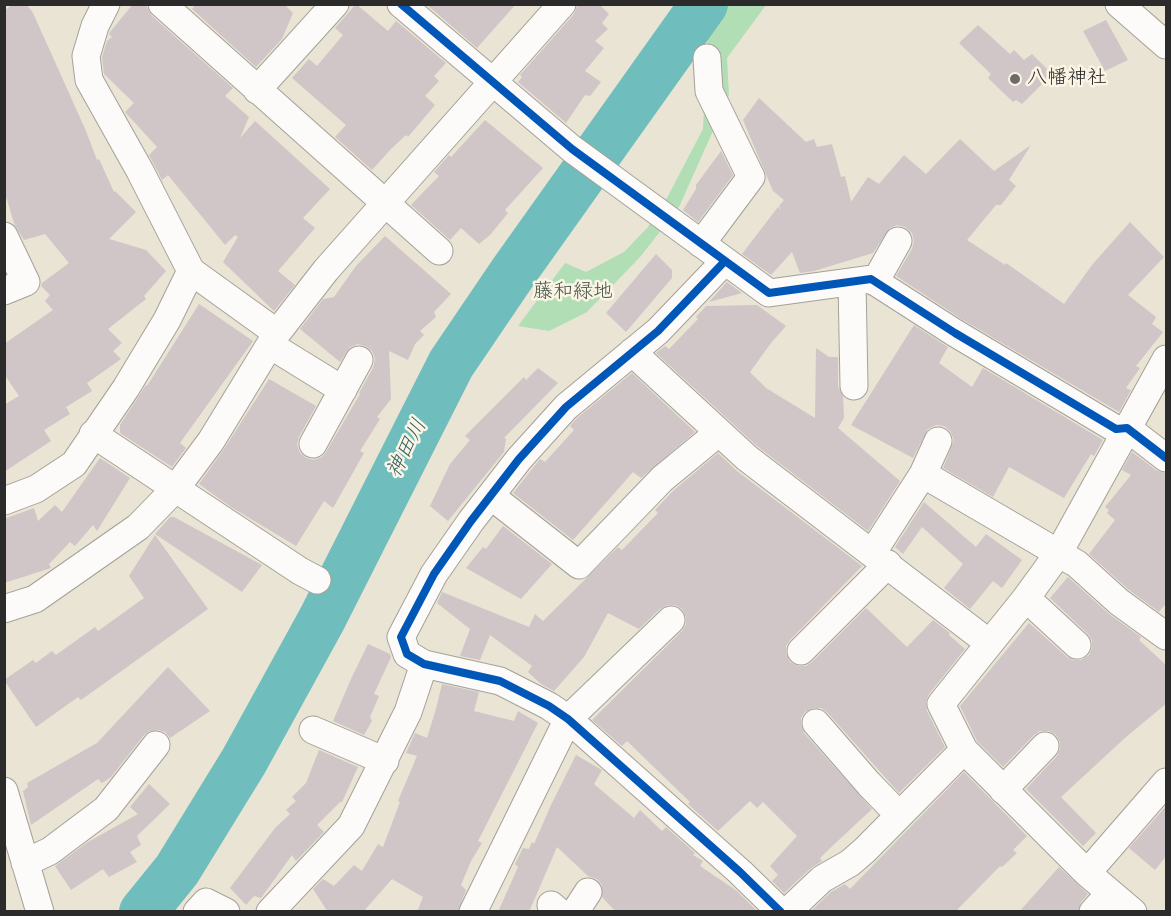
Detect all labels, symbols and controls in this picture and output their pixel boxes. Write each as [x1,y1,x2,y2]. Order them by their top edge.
place label: 八幡神社 [1027,67,1107,91]
marker: 八幡神社 [1008,72,1022,86]
park label: 藤和緑地 [533,281,613,305]
water label: 神田川 [382,415,434,483]

